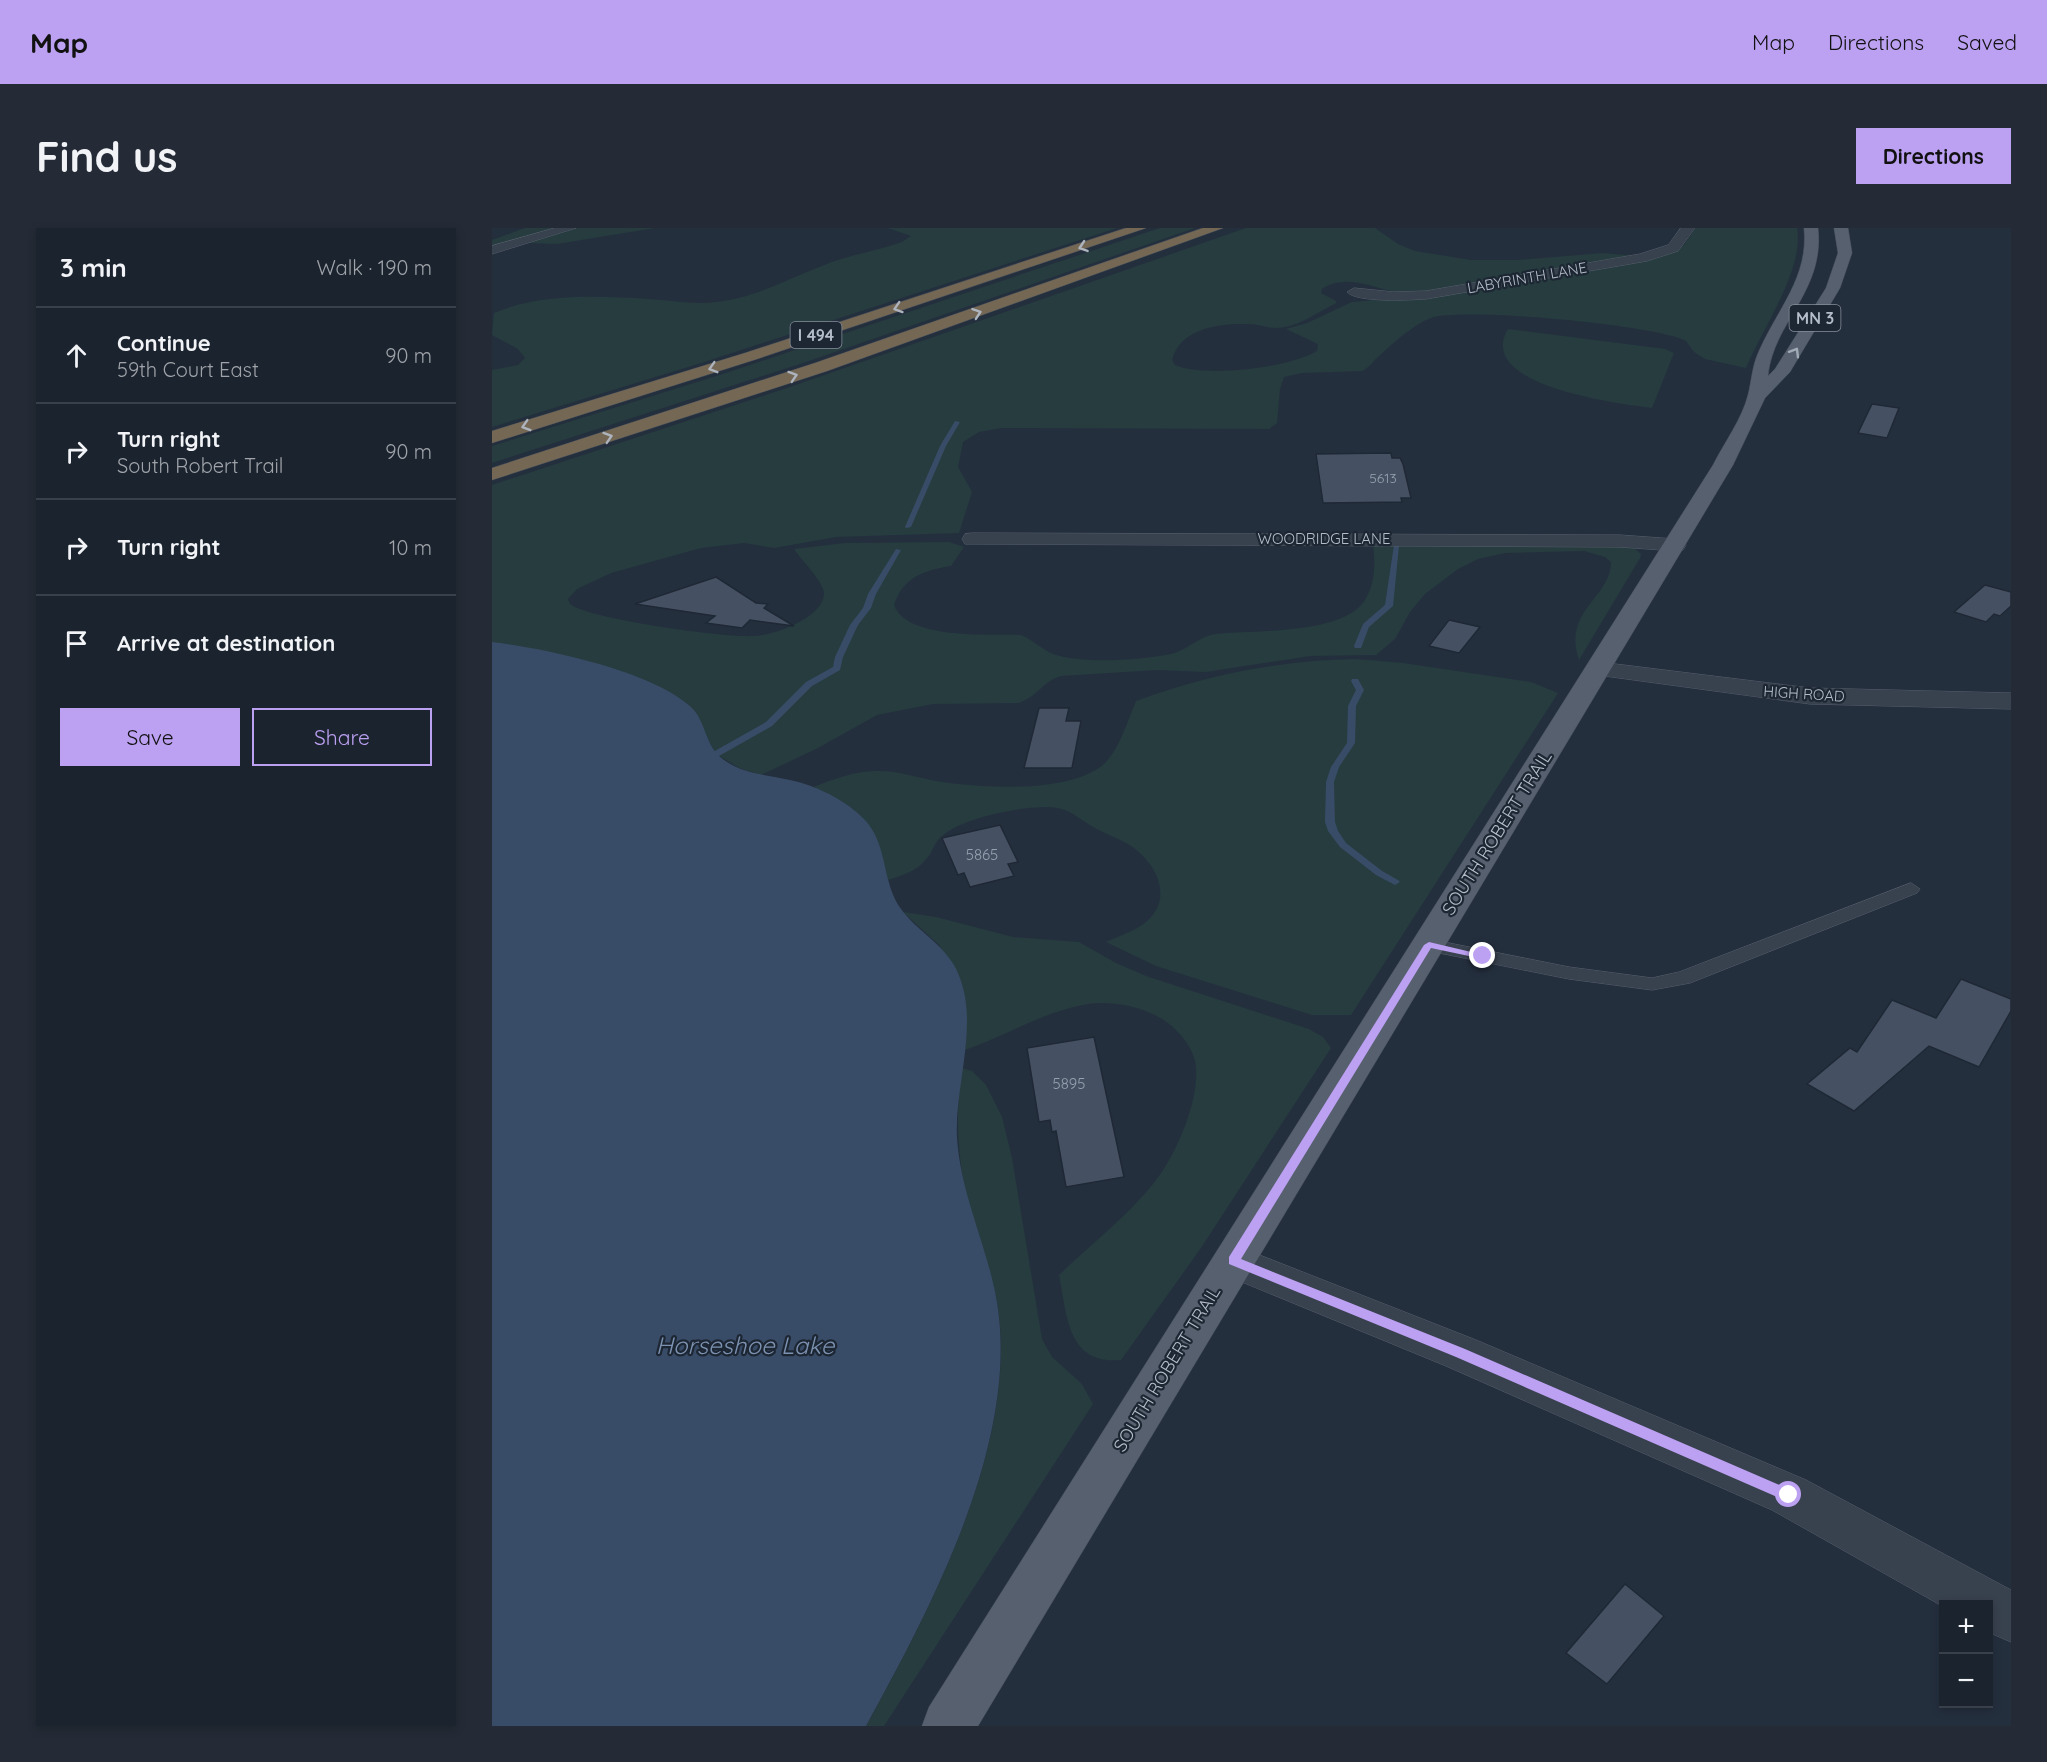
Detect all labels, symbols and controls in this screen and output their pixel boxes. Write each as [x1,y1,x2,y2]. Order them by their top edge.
text: Map [30,25,88,60]
text: Map [1752,29,1795,55]
text: Directions [1828,29,1924,55]
text: Saved [1957,29,2017,55]
button: Directions [1856,128,2011,184]
text: Find us [36,130,178,183]
one-way arrow [1078,239,1089,252]
text: 3 min [60,251,127,284]
text: Walk · 190 m [316,255,432,280]
street label: LABYRINTH LANE [1466,258,1588,297]
one-way arrow [893,301,904,313]
road number: MN 3 [1790,305,1840,331]
one-way arrow [971,307,982,320]
road number: I 494 [790,322,842,348]
text: Continue [117,329,211,357]
icon: ahead [60,339,93,372]
text: 90 m [385,343,432,368]
one-way arrow [1787,348,1799,358]
text: 59th Court East [117,357,259,382]
one-way arrow [708,361,719,373]
one-way arrow [787,371,798,383]
one-way arrow [521,419,532,431]
text: Turn right [117,425,221,453]
one-way arrow [602,432,613,444]
icon: right [60,435,93,468]
text: 90 m [385,439,432,464]
text: South Robert Trail [117,453,283,478]
house number: 5613 [1369,469,1397,487]
street label: WOODRIDGE LANE [1258,529,1390,548]
icon: right [60,531,93,564]
text: Turn right [117,533,221,561]
text: 10 m [389,535,432,560]
icon: arrive [60,627,93,660]
text: Arrive at destination [117,629,335,657]
street label: HIGH ROAD [1763,681,1846,706]
button: Save [60,708,240,766]
button: Share [252,708,432,766]
street label: SOUTH ROBERT TRAIL [1437,746,1557,919]
house number: 5865 [966,845,998,864]
route end [1469,942,1495,968]
house number: 5895 [1053,1074,1085,1093]
street label: SOUTH ROBERT TRAIL [1108,1281,1225,1456]
water label: Horseshoe Lake [656,1330,836,1360]
route start [1775,1481,1801,1507]
map controls [1939,1600,1993,1708]
button: + [1939,1600,1993,1654]
button: − [1939,1654,1993,1708]

